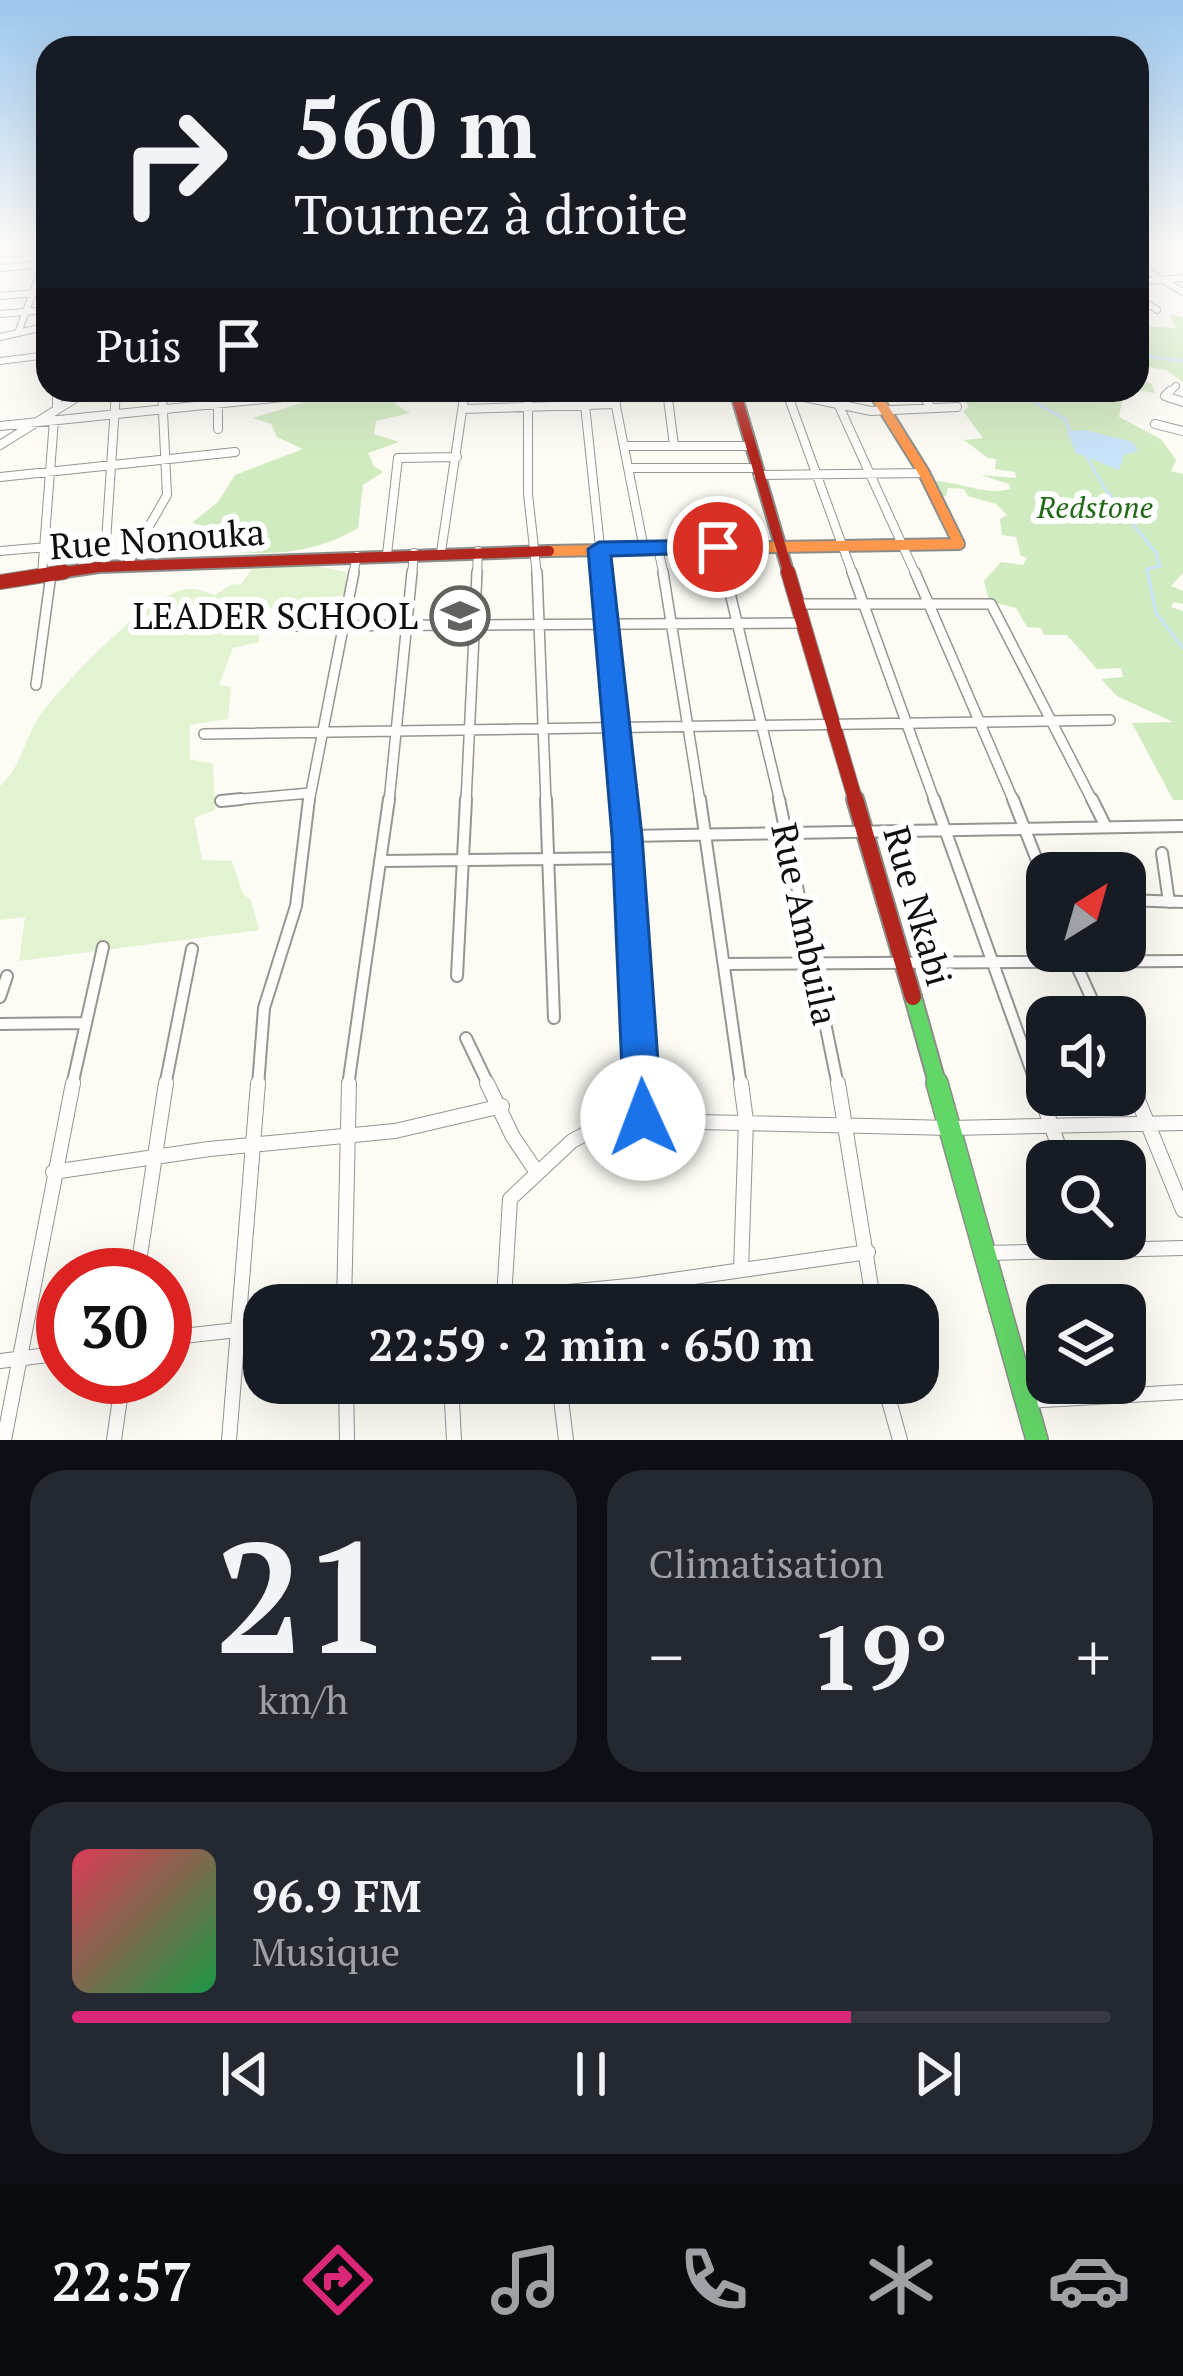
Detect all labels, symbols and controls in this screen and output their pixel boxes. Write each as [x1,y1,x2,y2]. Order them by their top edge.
text: 560 m [294,71,537,182]
icon: right [96,84,252,240]
text: Tournez à droite [294,178,688,249]
icon: arrive [206,312,272,378]
text: Puis [96,315,182,375]
park label: Redstone [1036,487,1153,527]
pin [667,496,769,598]
street label: Rue Nonouka [48,508,266,569]
icon: arrive [685,514,751,580]
school or university icon: LEADER SCHOOL [429,585,491,647]
place label: LEADER SCHOOL [133,592,418,639]
street label: Rue Ambuila [761,818,850,1029]
street label: Rue Nkabi [873,821,964,991]
north arrow [1026,852,1146,972]
map controls [1026,852,1146,1404]
button: sound [1026,996,1146,1116]
position arrow [580,1055,706,1181]
button: search [1026,1140,1146,1260]
speed limit sign: 30 [36,1248,192,1404]
button: layers [1026,1284,1146,1404]
text: 22:59 · 2 min · 650 m [368,1314,814,1374]
text: 21 [215,1491,391,1698]
text: Climatisation [649,1537,884,1589]
text: 19° [810,1596,949,1716]
text: − [649,1612,684,1700]
text: + [1076,1612,1111,1700]
text: km/h [258,1673,348,1725]
text: 96.9 FM [252,1865,421,1925]
text: Musique [252,1925,400,1977]
icon: previous [212,2041,278,2107]
icon: pause [558,2041,624,2107]
icon: next [905,2041,971,2107]
icon: directions [296,2238,380,2322]
icon: music [484,2238,568,2322]
icon: phone [672,2238,756,2322]
icon: climate [859,2238,943,2322]
icon: car [1047,2238,1131,2322]
text: 22:57 [52,2245,192,2316]

